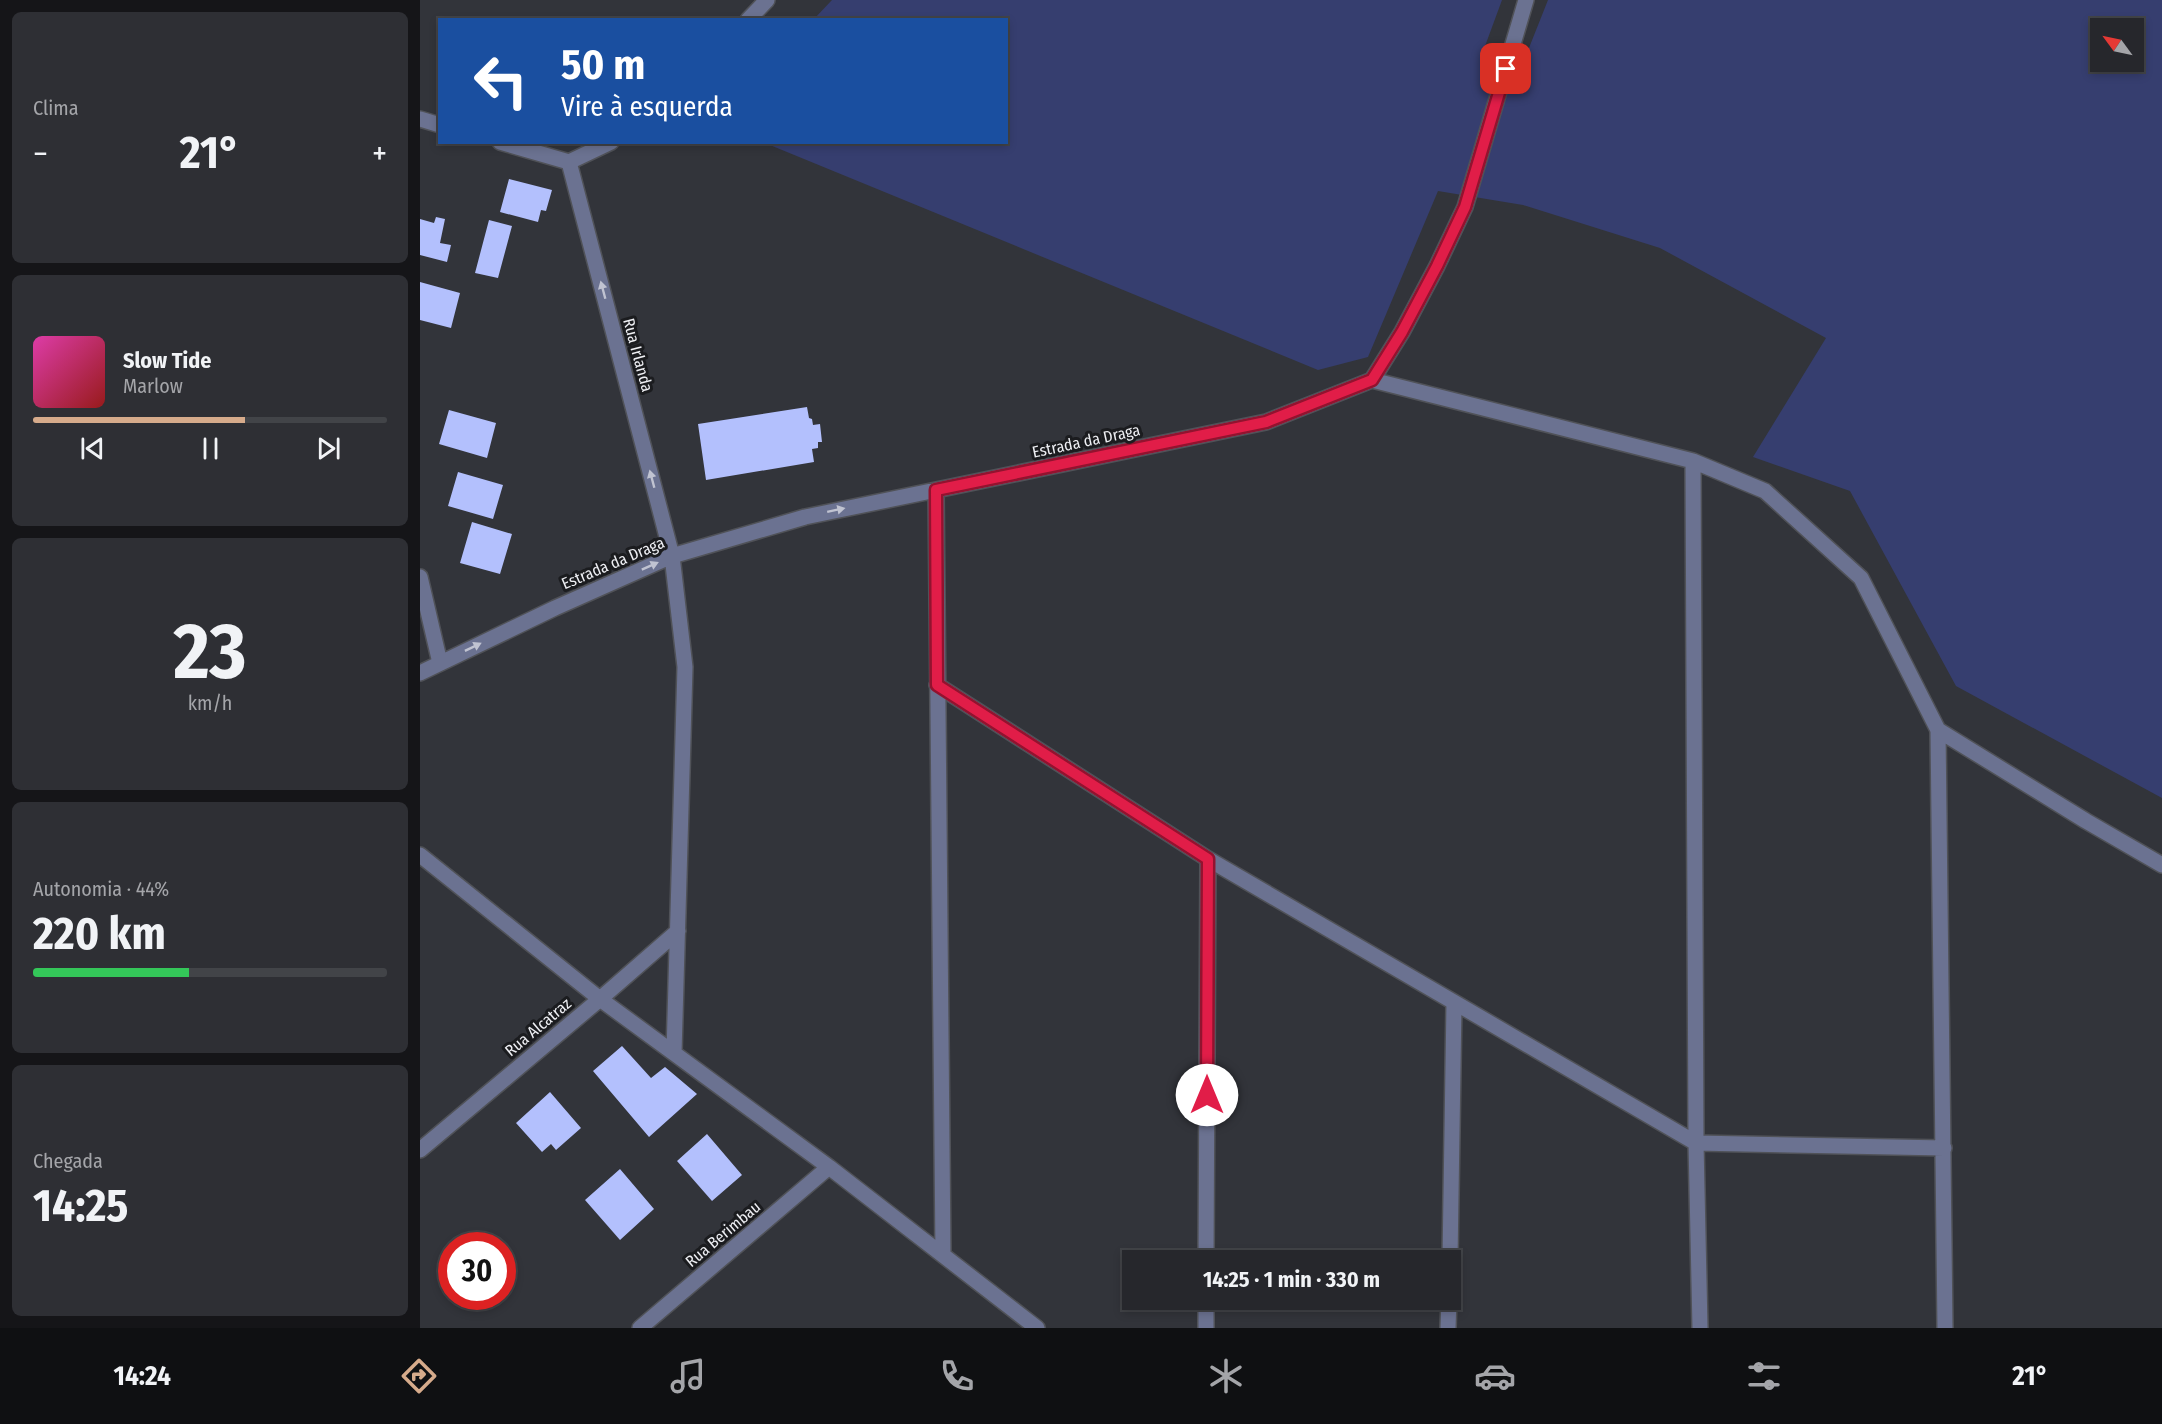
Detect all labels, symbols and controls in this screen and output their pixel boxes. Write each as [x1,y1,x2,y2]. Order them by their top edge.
north arrow [2090,18,2144,72]
map controls [2090,18,2144,72]
text: 50 m [561,40,645,90]
icon: left [462,42,540,120]
pin [1480,43,1531,94]
icon: arrive [1489,52,1522,85]
text: Vire à esquerda [561,91,733,123]
text: Clima [33,96,78,120]
text: 21° [180,126,240,180]
text: − [33,134,48,174]
text: + [372,134,387,174]
one-way arrow [597,281,607,300]
street label: Rua Irlanda [619,316,657,394]
text: Slow Tide [123,347,211,374]
text: Marlow [123,374,183,398]
street label: Estrada da Draga [1030,420,1142,462]
icon: previous [76,432,109,465]
icon: pause [194,432,227,465]
icon: next [312,432,345,465]
one-way arrow [647,470,657,488]
one-way arrow [827,505,846,514]
street label: Estrada da Draga [559,533,667,593]
one-way arrow [641,561,659,571]
text: 23 [173,605,247,699]
one-way arrow [464,643,481,652]
text: km/h [188,691,232,715]
text: Autonomia · 44% [33,877,169,901]
text: 220 km [33,907,166,961]
street label: Rua Alcatraz [501,994,575,1060]
position arrow [1175,1063,1239,1127]
text: Chegada [33,1149,103,1173]
text: 14:25 [33,1179,128,1233]
street label: Rua Berimbau [682,1197,764,1271]
speed limit sign: 30 [438,1232,516,1310]
text: 14:25 · 1 min · 330 m [1203,1266,1380,1293]
icon: directions [398,1355,440,1397]
icon: music [667,1355,709,1397]
icon: phone [936,1355,978,1397]
icon: climate [1205,1355,1247,1397]
icon: car [1474,1355,1516,1397]
icon: filters [1743,1355,1785,1397]
text: 14:24 [114,1360,171,1392]
text: 21° [2012,1360,2048,1392]

